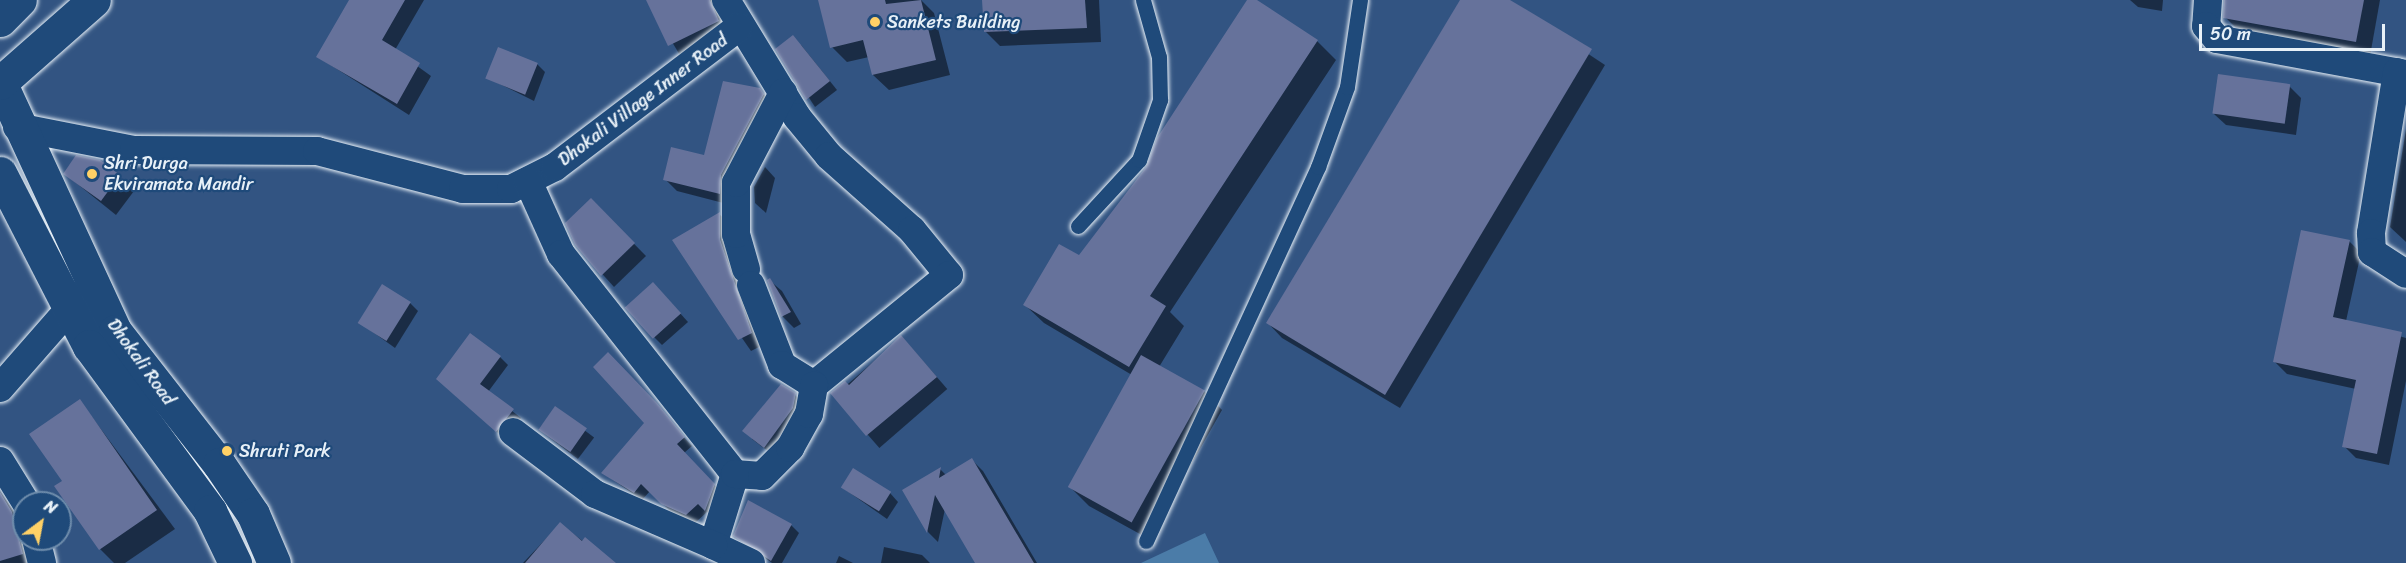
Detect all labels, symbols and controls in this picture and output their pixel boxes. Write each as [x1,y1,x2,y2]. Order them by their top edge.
place label: Sankets Building [887,11,1020,33]
scale bar [2202,12,2388,50]
marker: Sankets Building [868,15,882,29]
text: 50 m [2210,18,2251,50]
street label: Dhokali Village Inner Road [554,29,732,171]
place label: Shri Durga Ekviramata Mandir [104,153,253,195]
marker: Shri Durga Ekviramata Mandir [85,167,99,181]
street label: Dhokali Road [102,315,180,409]
place label: Shruti Park [239,440,331,462]
marker: Shruti Park [220,444,234,458]
north arrow [12,491,72,551]
text: N [38,492,63,522]

